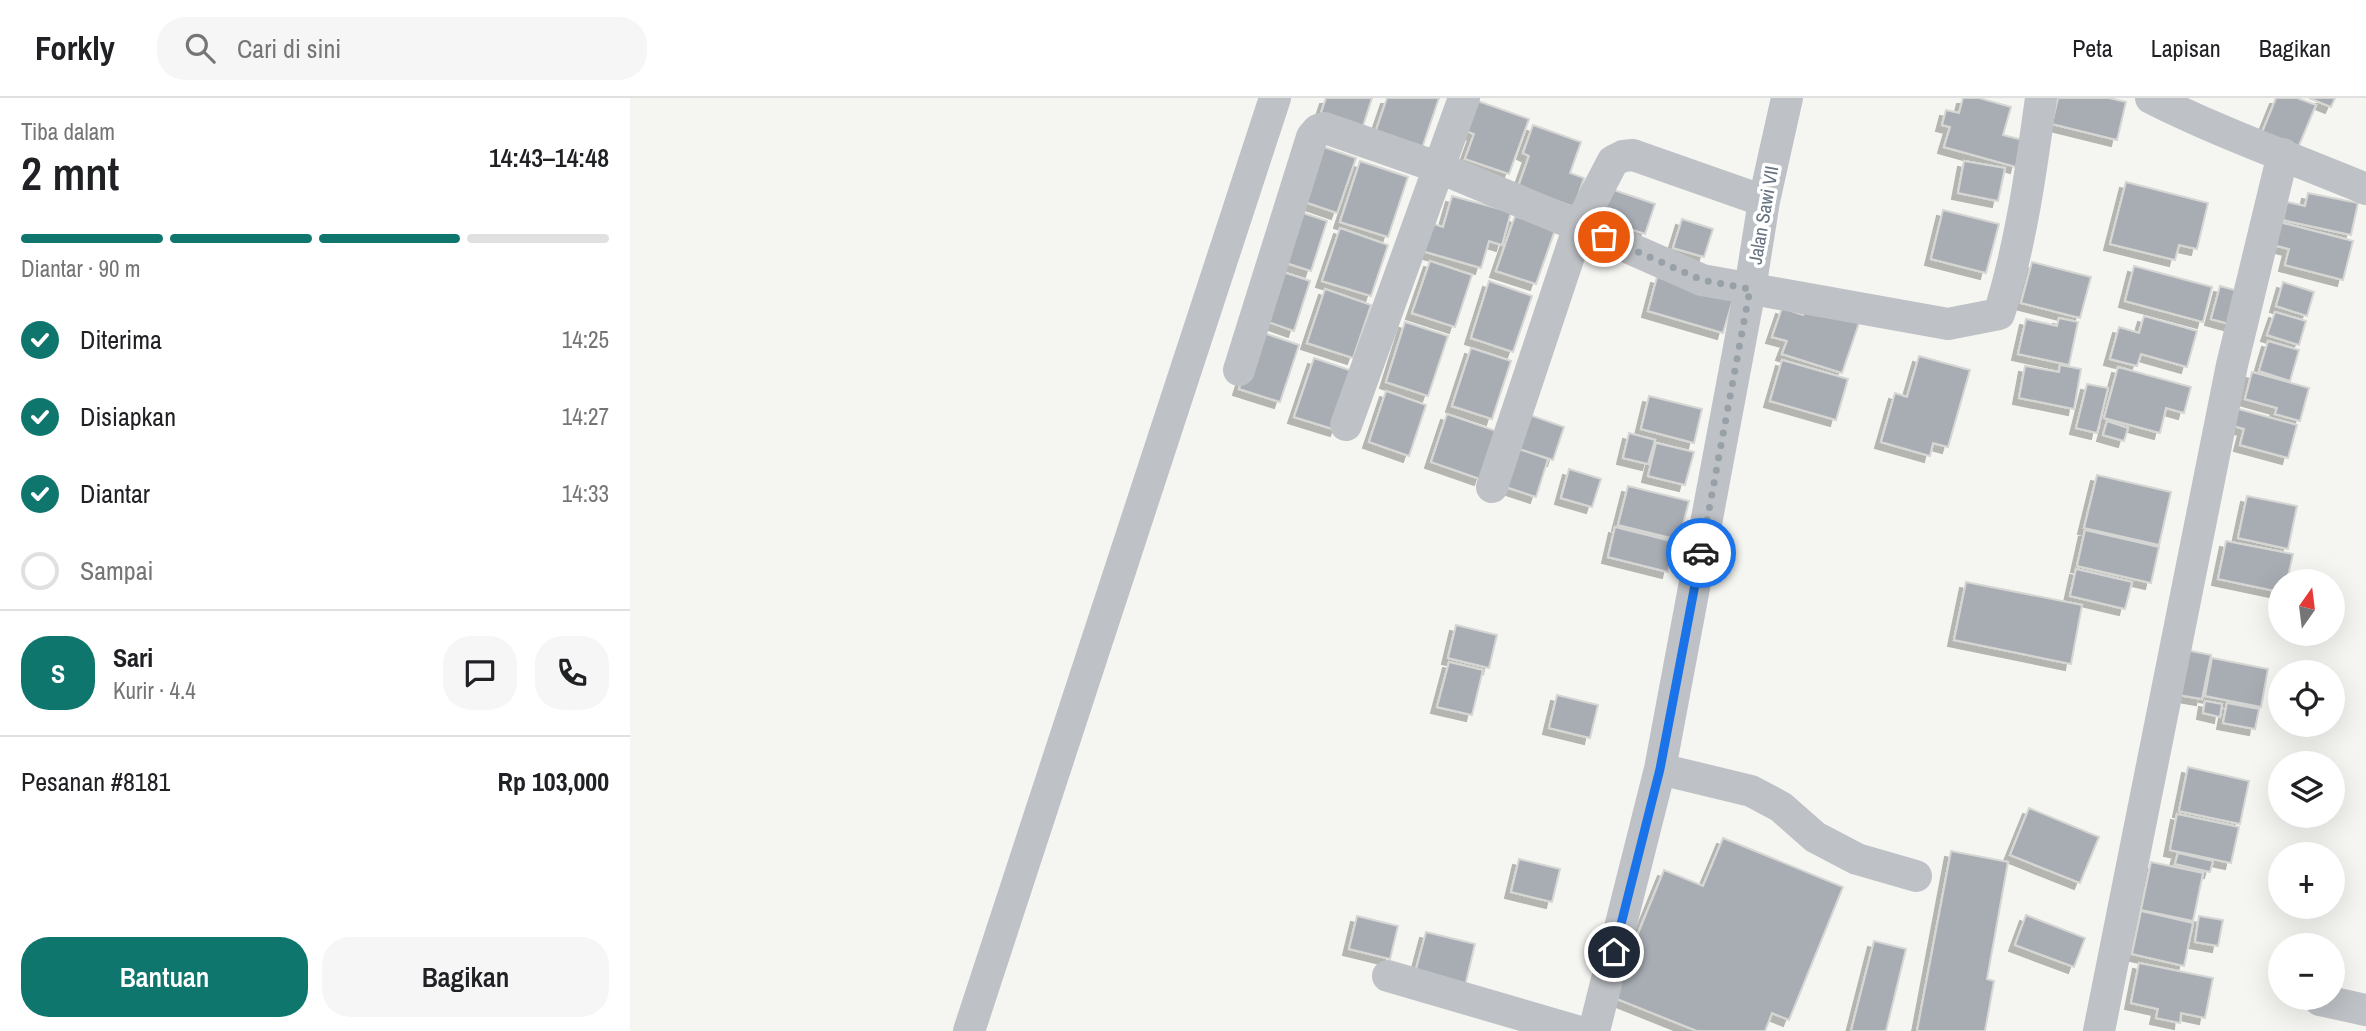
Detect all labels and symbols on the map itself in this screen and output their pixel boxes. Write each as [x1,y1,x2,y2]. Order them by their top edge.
street label: Jalan Sawi VII [1742,164,1784,266]
pin [1574,207,1634,267]
courier [1666,518,1736,588]
north arrow [2268,569,2345,646]
pin [1584,922,1644,982]

